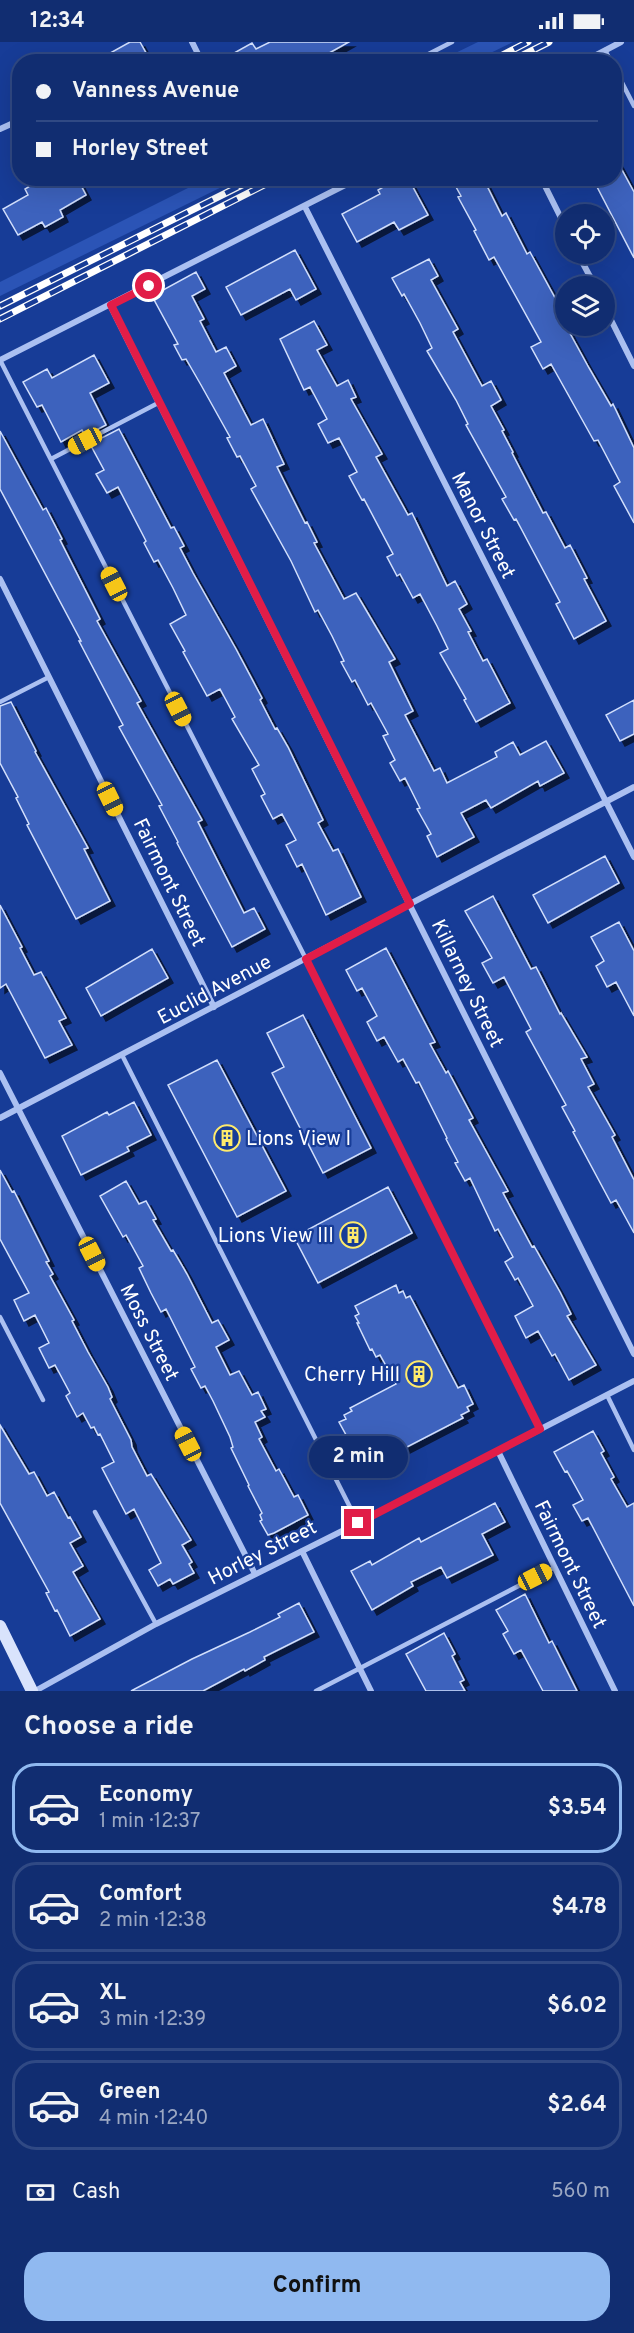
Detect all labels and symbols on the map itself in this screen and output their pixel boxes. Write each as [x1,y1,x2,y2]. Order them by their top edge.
route start [135,272,162,299]
car [65,425,105,457]
street label: Manor Street [444,468,520,584]
car [98,564,130,604]
car [162,689,194,729]
car [94,779,126,819]
street label: Fairmont Street [126,814,210,951]
street label: Killarney Street [424,915,508,1052]
street label: Euclid Avenue [153,950,276,1032]
building icon: Lions View I [212,1123,242,1153]
place label: Lions View I [246,1127,351,1153]
building icon: Lions View III [338,1220,368,1250]
place label: Lions View III [218,1224,334,1250]
car [76,1234,108,1274]
street label: Moss Street [113,1280,184,1386]
building icon: Cherry Hill [404,1359,434,1389]
place label: Cherry Hill [304,1363,400,1389]
car [172,1424,204,1464]
callout: 2 min [308,1436,407,1478]
street label: Fairmont Street [527,1496,611,1633]
route end [344,1509,371,1536]
street label: Horley Street [204,1515,322,1592]
car [515,1561,555,1593]

